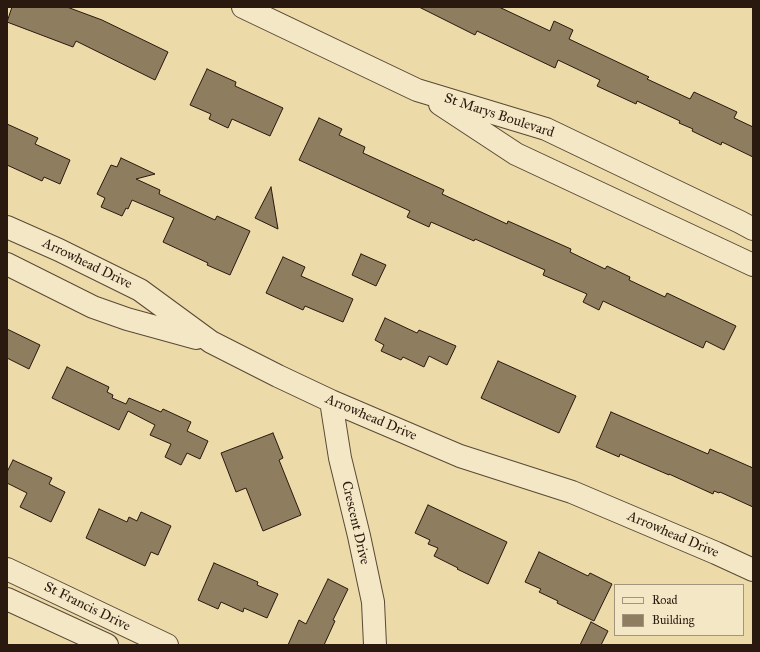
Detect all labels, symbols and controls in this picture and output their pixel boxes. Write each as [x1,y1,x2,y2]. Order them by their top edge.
street label: St Marys Boulevard [442,90,556,142]
street label: Arrowhead Drive [39,235,135,293]
street label: Arrowhead Drive [323,391,419,445]
street label: Crescent Drive [337,480,373,566]
street label: Arrowhead Drive [625,508,721,562]
street label: St Francis Drive [41,579,133,635]
legend [614,584,744,636]
text: Road [652,593,678,607]
text: Building [652,613,694,627]

